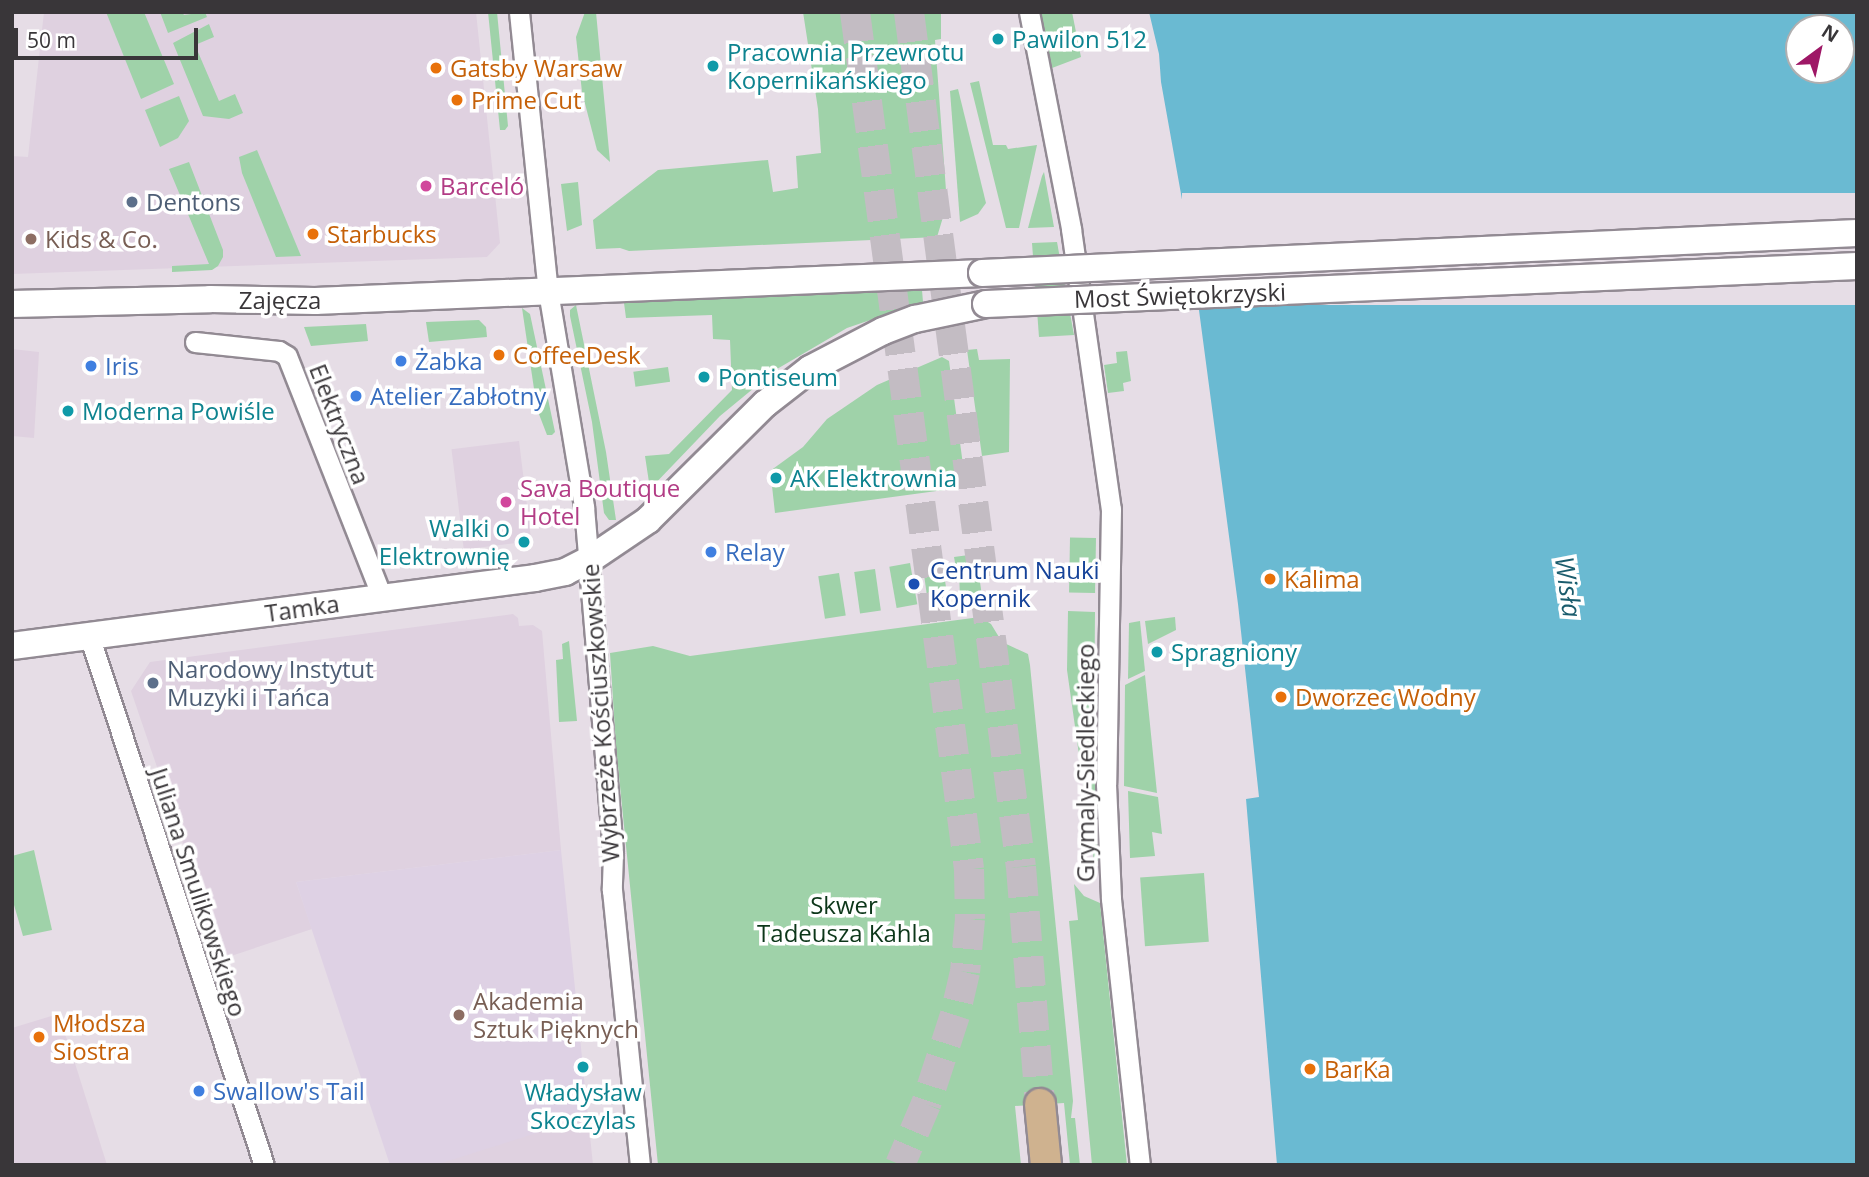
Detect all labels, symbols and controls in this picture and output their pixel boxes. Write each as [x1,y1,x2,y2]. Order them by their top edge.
scale bar [18,14,201,58]
north arrow [1785,14,1855,84]
text: N [1817,18,1844,48]
place label: Pawilon 512 [1012,25,1147,53]
text: 50 m [27,26,76,54]
marker: Pawilon 512 [990,31,1006,47]
place label: Pracownia Przewrotu Kopernikańskiego [727,38,965,94]
place label: Gatsby Warsaw [450,54,622,82]
marker: Pracownia Przewrotu Kopernikańskiego [705,58,721,74]
marker: Gatsby Warsaw [428,60,444,76]
place label: Prime Cut [471,86,582,114]
marker: Prime Cut [449,92,465,108]
place label: Barceló [440,172,524,200]
marker: Barceló [418,178,434,194]
place label: Dentons [146,188,241,216]
marker: Dentons [124,194,140,210]
place label: Starbucks [327,220,437,248]
place label: Kids & Co. [45,225,158,253]
marker: Starbucks [305,226,321,242]
marker: Kids & Co. [23,231,39,247]
street label: Most Świętokrzyski [1073,277,1287,313]
street label: Zajęcza [239,286,321,314]
place label: CoffeeDesk [513,341,641,369]
place label: Żabka [415,347,483,375]
marker: CoffeeDesk [491,347,507,363]
place label: Iris [105,352,139,380]
marker: Żabka [393,353,409,369]
marker: Iris [83,358,99,374]
street label: Elektryczna [304,360,376,488]
place label: Pontiseum [718,363,838,391]
marker: Pontiseum [696,369,712,385]
place label: Atelier Zabłotny [370,382,546,410]
marker: Atelier Zabłotny [348,388,364,404]
place label: Moderna Powiśle [82,397,275,425]
marker: Moderna Powiśle [60,403,76,419]
place label: AK Elektrownia [790,464,957,492]
marker: AK Elektrownia [768,470,784,486]
place label: Sava Boutique Hotel [520,474,680,530]
marker: Sava Boutique Hotel [498,494,514,510]
place label: Walki o Elektrownię [379,514,510,570]
marker: Walki o Elektrownię [516,534,532,550]
place label: Relay [725,538,785,566]
marker: Relay [703,544,719,560]
water label: Wisła [1548,555,1588,619]
place label: Centrum Nauki Kopernik [930,556,1100,612]
street label: Wybrzeże Kościuszkowskie [575,563,625,863]
place label: Kalima [1284,565,1360,593]
marker: Kalima [1262,571,1278,587]
marker: Centrum Nauki Kopernik [904,574,924,594]
street label: Tamka [263,589,341,627]
place label: Spragniony [1171,638,1297,666]
street label: Grymaly-Siedleckiego [1071,644,1099,882]
marker: Spragniony [1149,644,1165,660]
place label: Narodowy Instytut Muzyki i Tańca [167,655,374,711]
marker: Narodowy Instytut Muzyki i Tańca [145,675,161,691]
place label: Dworzec Wodny [1295,683,1476,711]
marker: Dworzec Wodny [1273,689,1289,705]
street label: Juliana Smulikowskiego [145,764,253,1020]
park label: Skwer Tadeusza Kahla [757,891,931,947]
place label: Akademia Sztuk Pięknych [473,987,639,1043]
marker: Akademia Sztuk Pięknych [451,1007,467,1023]
place label: Młodsza Siostra [53,1009,146,1065]
marker: Młodsza Siostra [31,1029,47,1045]
place label: BarKa [1324,1055,1391,1083]
marker: Władysław Skoczylas [575,1059,591,1075]
marker: BarKa [1302,1061,1318,1077]
place label: Swallow's Tail [213,1077,365,1105]
place label: Władysław Skoczylas [524,1078,642,1134]
marker: Swallow's Tail [191,1083,207,1099]

